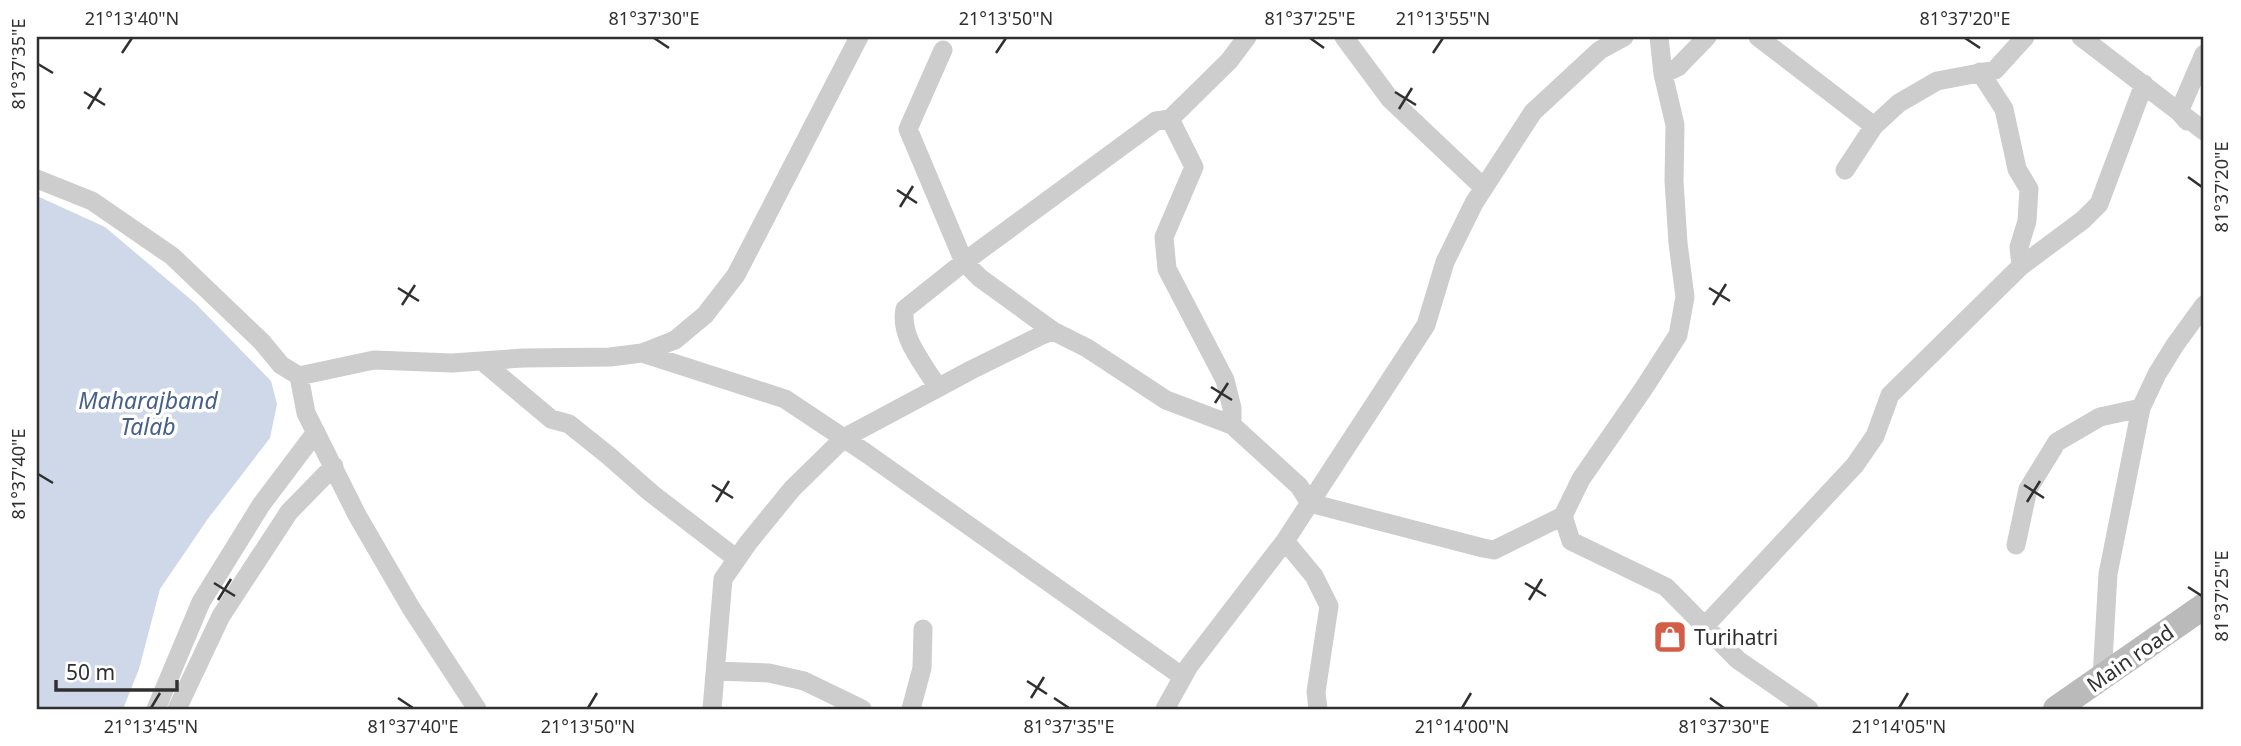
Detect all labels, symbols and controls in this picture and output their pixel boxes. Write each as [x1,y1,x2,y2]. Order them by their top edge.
text: 21°13'40"N [85,6,179,30]
text: 81°37'30"E [609,6,699,30]
text: 21°13'50"N [959,6,1053,30]
text: 81°37'25"E [1265,6,1355,30]
text: 21°13'55"N [1396,6,1490,30]
text: 81°37'20"E [1920,6,2010,30]
text: 81°37'35"E [6,19,30,109]
text: 81°37'20"E [2209,142,2233,232]
water label: Maharajband Talab [78,384,218,442]
text: 81°37'40"E [6,429,30,519]
text: 81°37'25"E [2209,551,2233,641]
shop icon: Turihatri [1651,618,1689,656]
street label: Main road [2081,618,2179,698]
place label: Turihatri [1694,623,1778,651]
scale bar [56,648,177,692]
text: 50 m [66,658,115,686]
text: 21°13'45"N [104,714,198,738]
text: 81°37'40"E [368,714,458,738]
text: 21°13'50"N [541,714,635,738]
text: 81°37'35"E [1024,714,1114,738]
text: 21°14'00"N [1415,714,1509,738]
text: 81°37'30"E [1679,714,1769,738]
text: 21°14'05"N [1852,714,1946,738]

